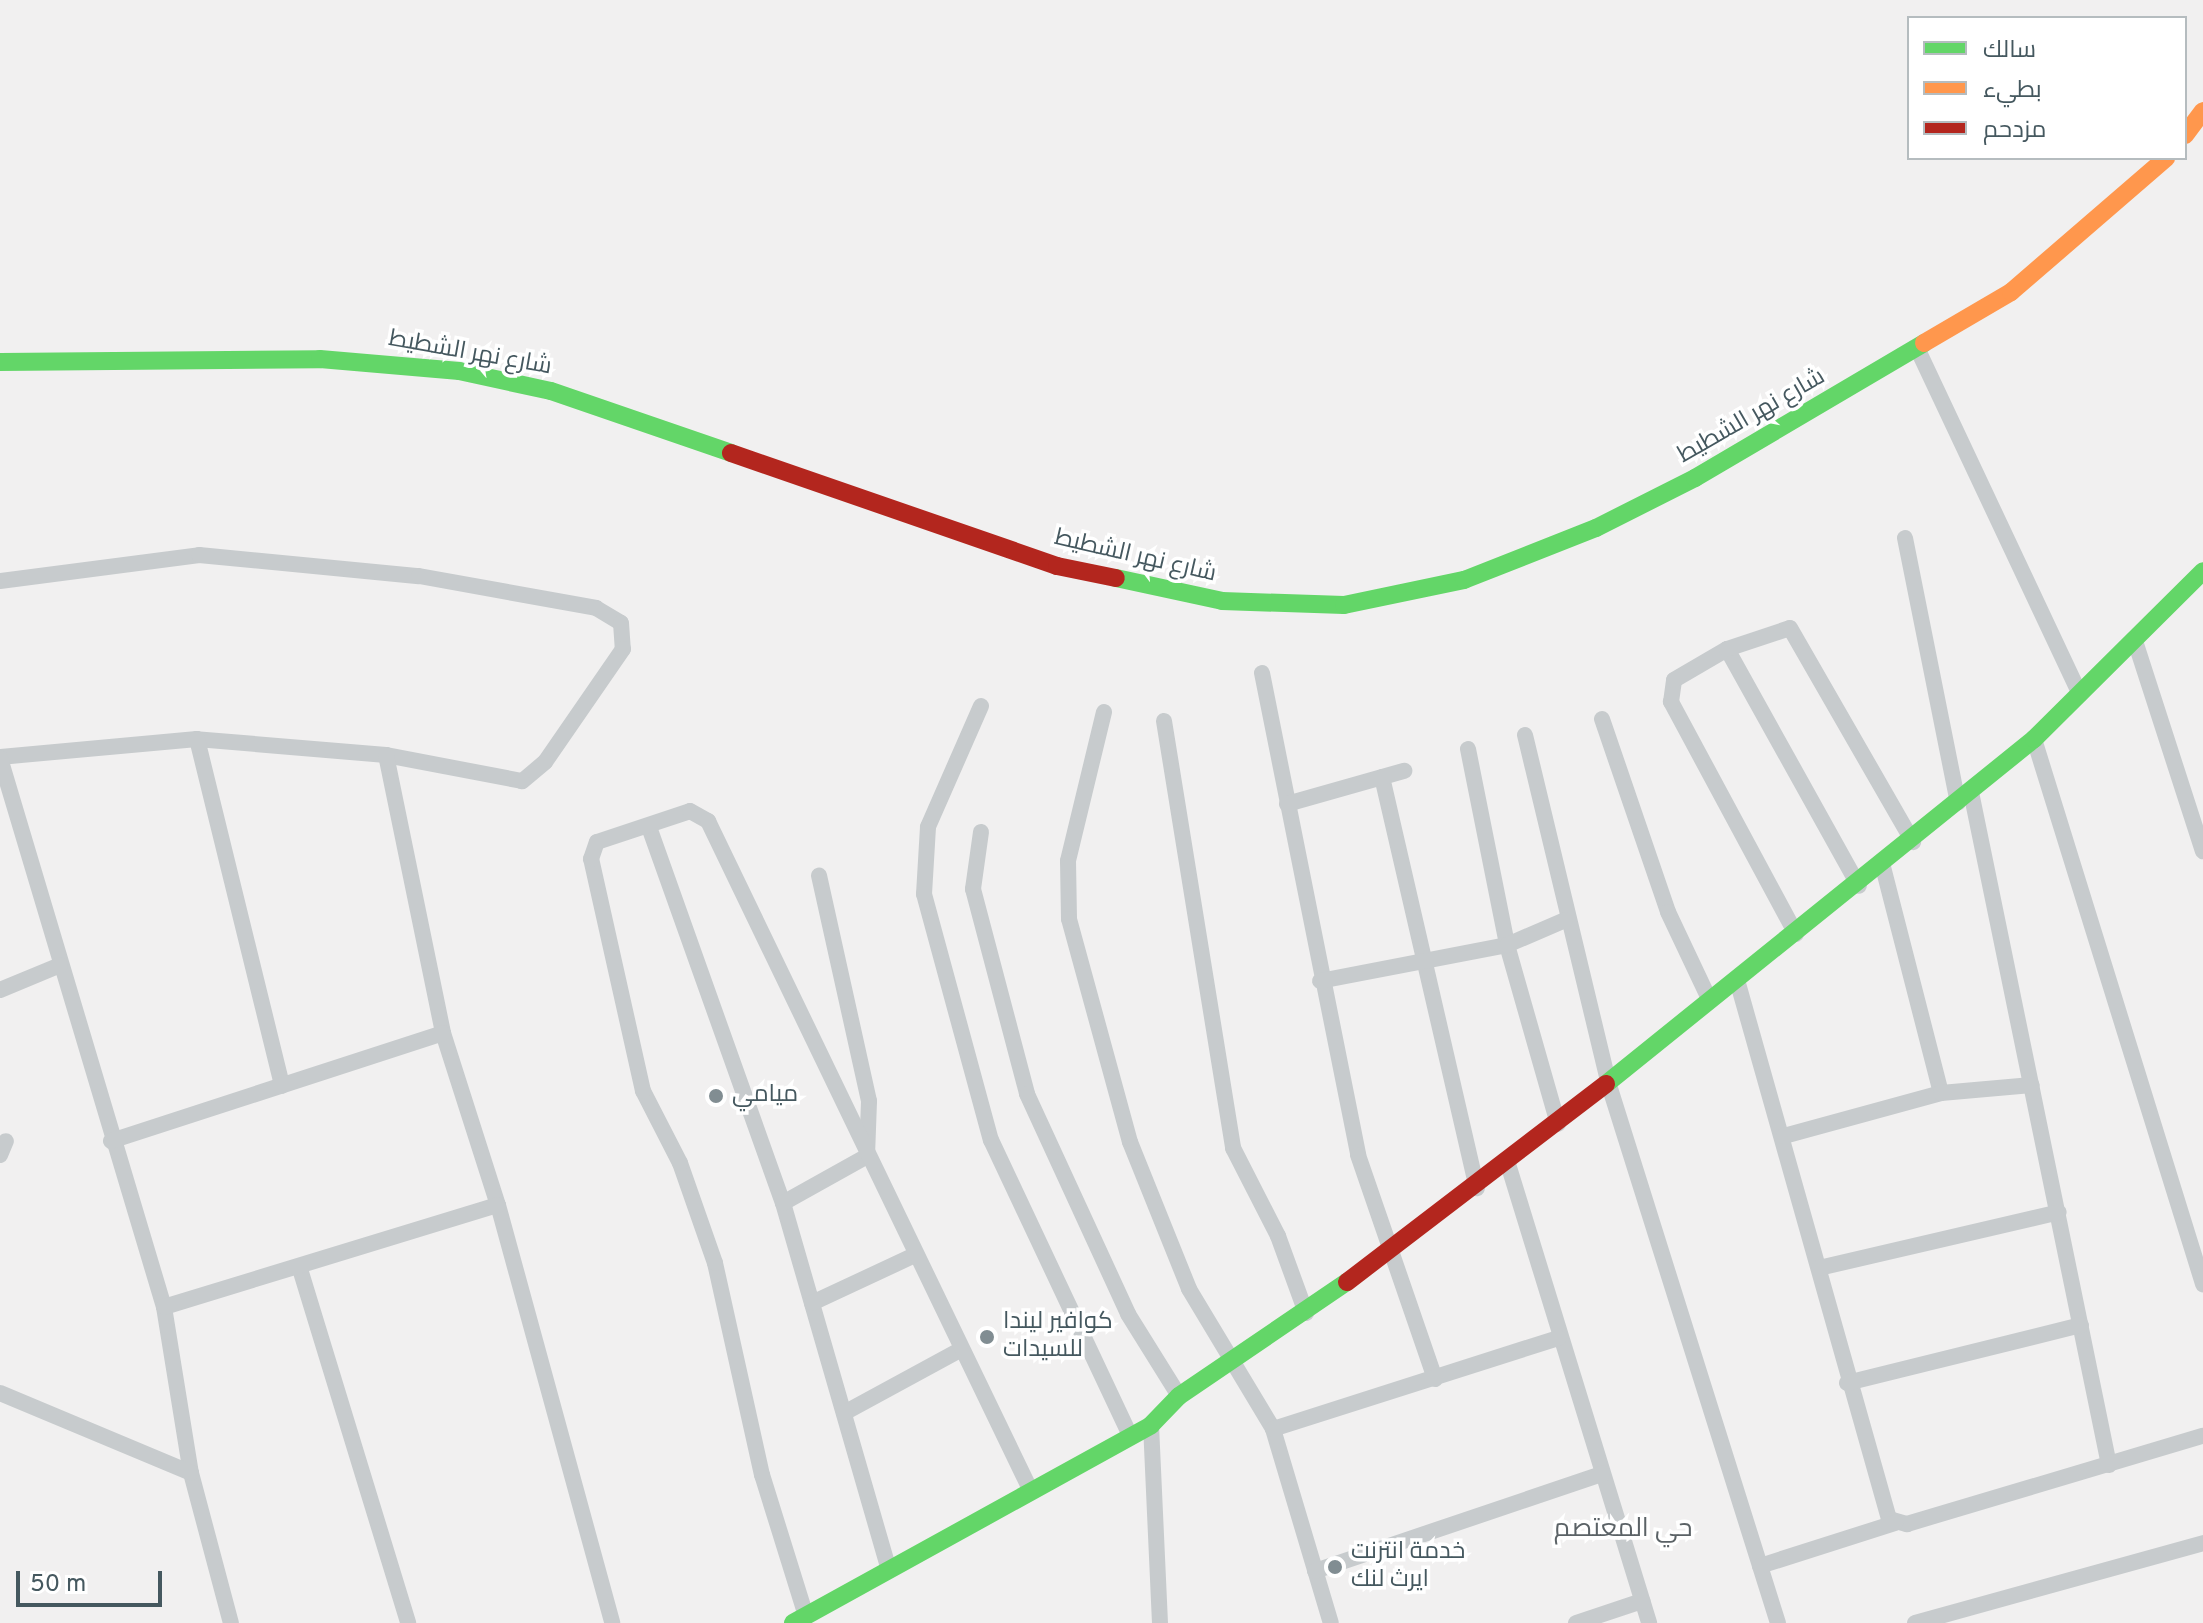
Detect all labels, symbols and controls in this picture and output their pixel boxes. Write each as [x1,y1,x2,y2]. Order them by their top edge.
legend [1907,16,2187,160]
text: سالك [1983,36,2036,66]
text: بطيء [1983,76,2042,106]
text: مزدحم [1983,116,2046,146]
street label: شارع نهر الشطيط [386,325,554,383]
street label: شارع نهر الشطيط [1673,363,1831,471]
street label: شارع نهر الشطيط [1051,524,1219,590]
place label: ميامي [732,1082,798,1110]
marker: ميامي [707,1087,725,1105]
place label: كوافير ليندا للسيدات [1003,1309,1113,1365]
marker: كوافير ليندا للسيدات [978,1328,996,1346]
district label: حي المعتصم [1554,1514,1692,1546]
place label: خدمة انترنت ايرث لنك [1351,1539,1465,1595]
scale bar [20,1555,166,1605]
marker: خدمة انترنت ايرث لنك [1326,1558,1344,1576]
text: 50 m [30,1570,86,1600]

